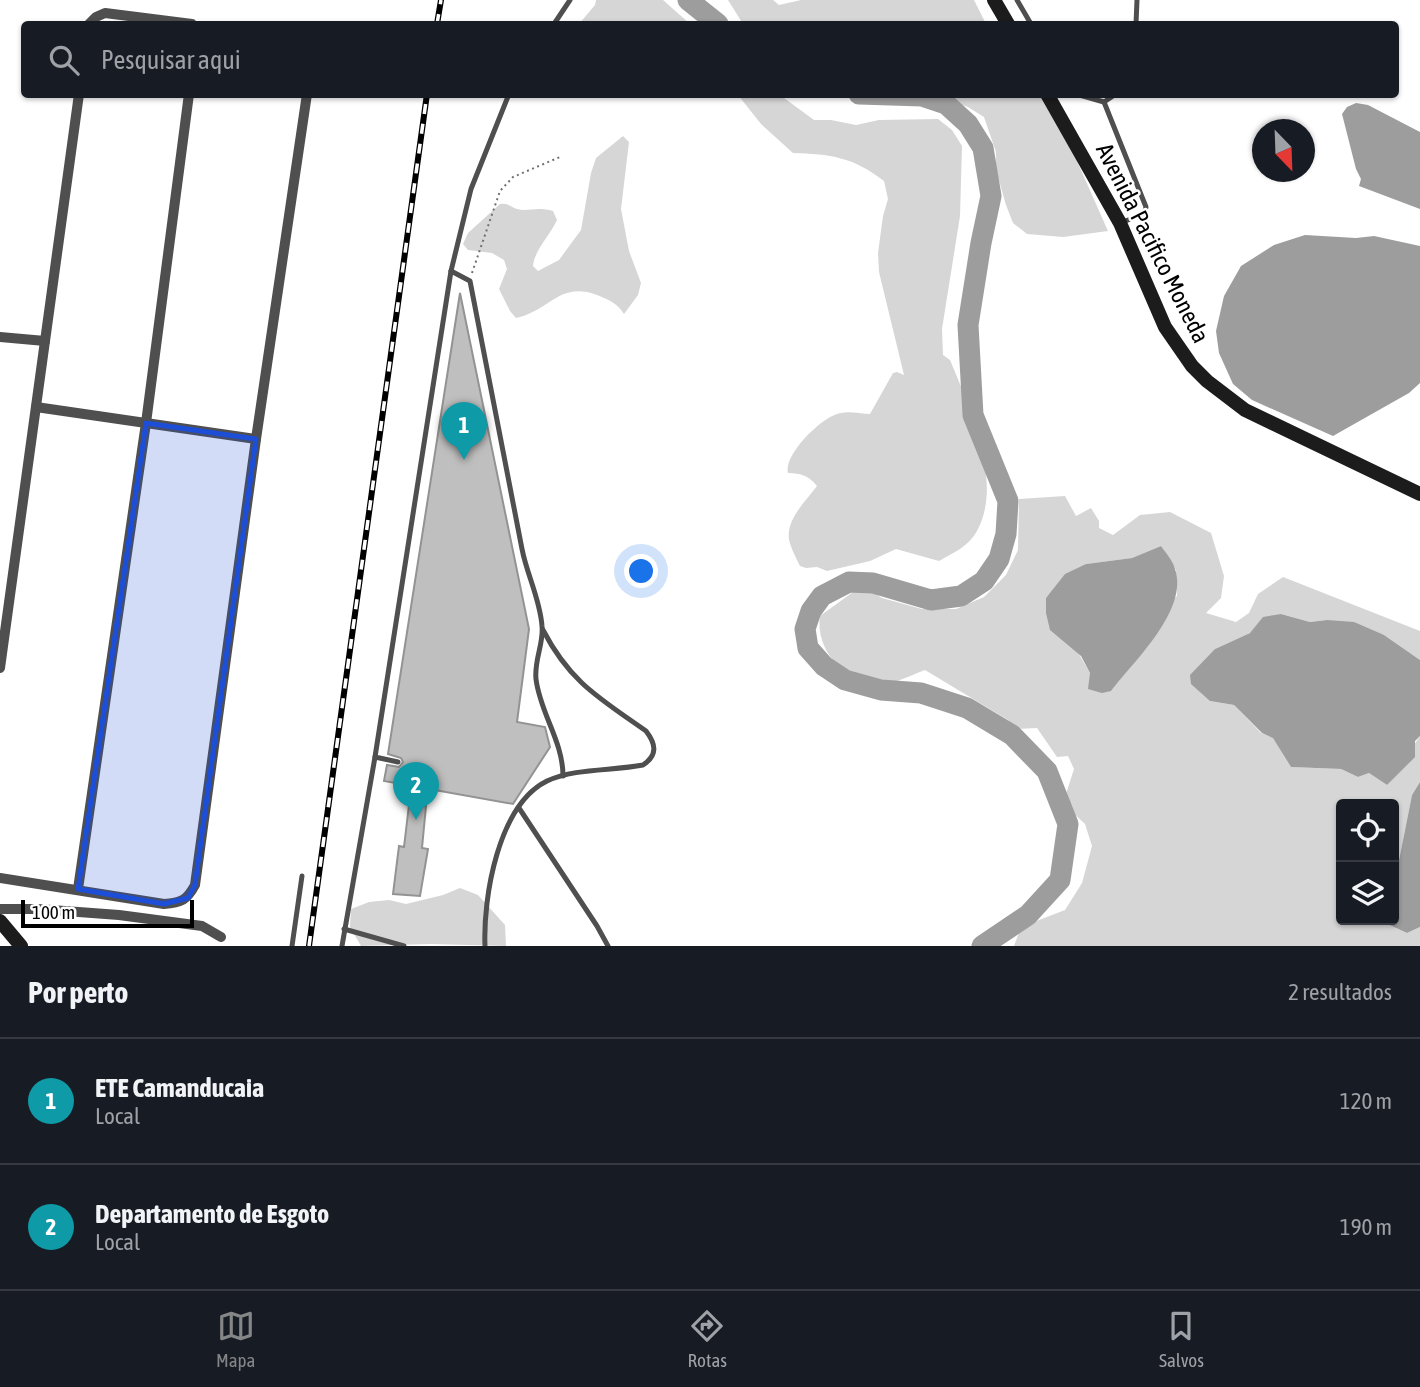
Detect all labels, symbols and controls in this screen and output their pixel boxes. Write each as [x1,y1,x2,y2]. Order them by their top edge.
search box [21,21,1399,98]
icon: search [45,41,83,79]
text: Pesquisar aqui [101,45,241,75]
north arrow [1252,119,1315,182]
street label: Avenida Pacifico Moneda [1091,139,1215,347]
pin: 1 [441,402,487,460]
your location [624,554,658,588]
pin: 2 [393,762,439,820]
map controls [1336,799,1399,925]
button: locate [1336,799,1399,862]
button: layers [1336,862,1399,925]
scale bar [21,897,194,929]
text: 100 m [32,901,75,923]
text: Por perto [28,975,128,1009]
text: 2 resultados [1288,979,1392,1005]
text: ETE Camanducaia [95,1073,264,1103]
text: 1 [46,1088,56,1114]
text: 120 m [1340,1088,1392,1114]
text: Local [95,1103,140,1129]
text: Departamento de Esgoto [95,1199,329,1229]
text: 2 [46,1214,56,1240]
text: 190 m [1340,1214,1392,1240]
text: Local [95,1229,140,1255]
tab: Mapa [216,1307,255,1371]
tab: Rotas [688,1307,727,1371]
tab: Salvos [1159,1307,1204,1371]

